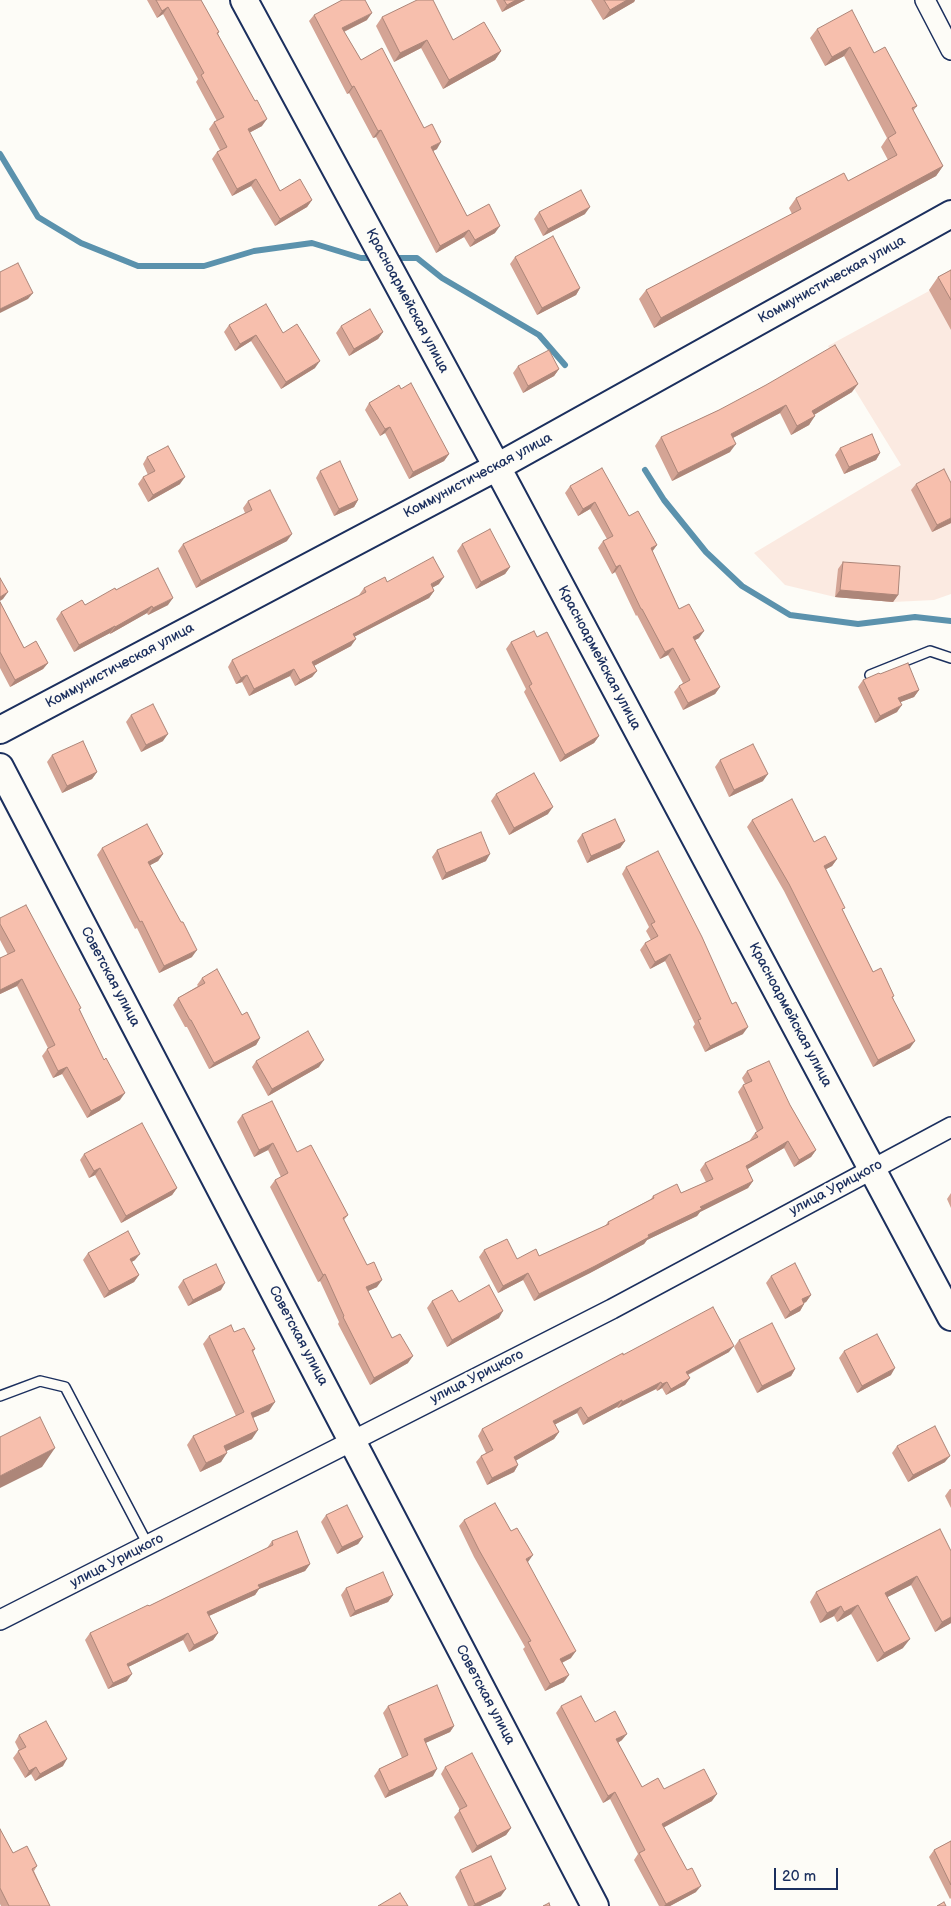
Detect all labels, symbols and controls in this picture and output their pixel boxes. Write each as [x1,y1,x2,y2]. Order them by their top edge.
street label: Красноармейская улица [362,226,452,376]
street label: Коммунистическая улица [755,232,909,328]
street label: Коммунистическая улица [401,430,555,522]
street label: Красноармейская улица [554,583,644,733]
street label: Коммунистическая улица [43,620,197,712]
street label: Советская улица [77,924,143,1030]
street label: Красноармейская улица [745,940,835,1090]
street label: улица Урицкого [787,1157,885,1219]
street label: Советская улица [265,1283,331,1389]
street label: улица Урицкого [427,1346,527,1408]
street label: улица Урицкого [67,1530,167,1592]
street label: Советская улица [452,1642,518,1748]
scale bar [776,1858,840,1890]
text: 20 m [782,1867,816,1886]

